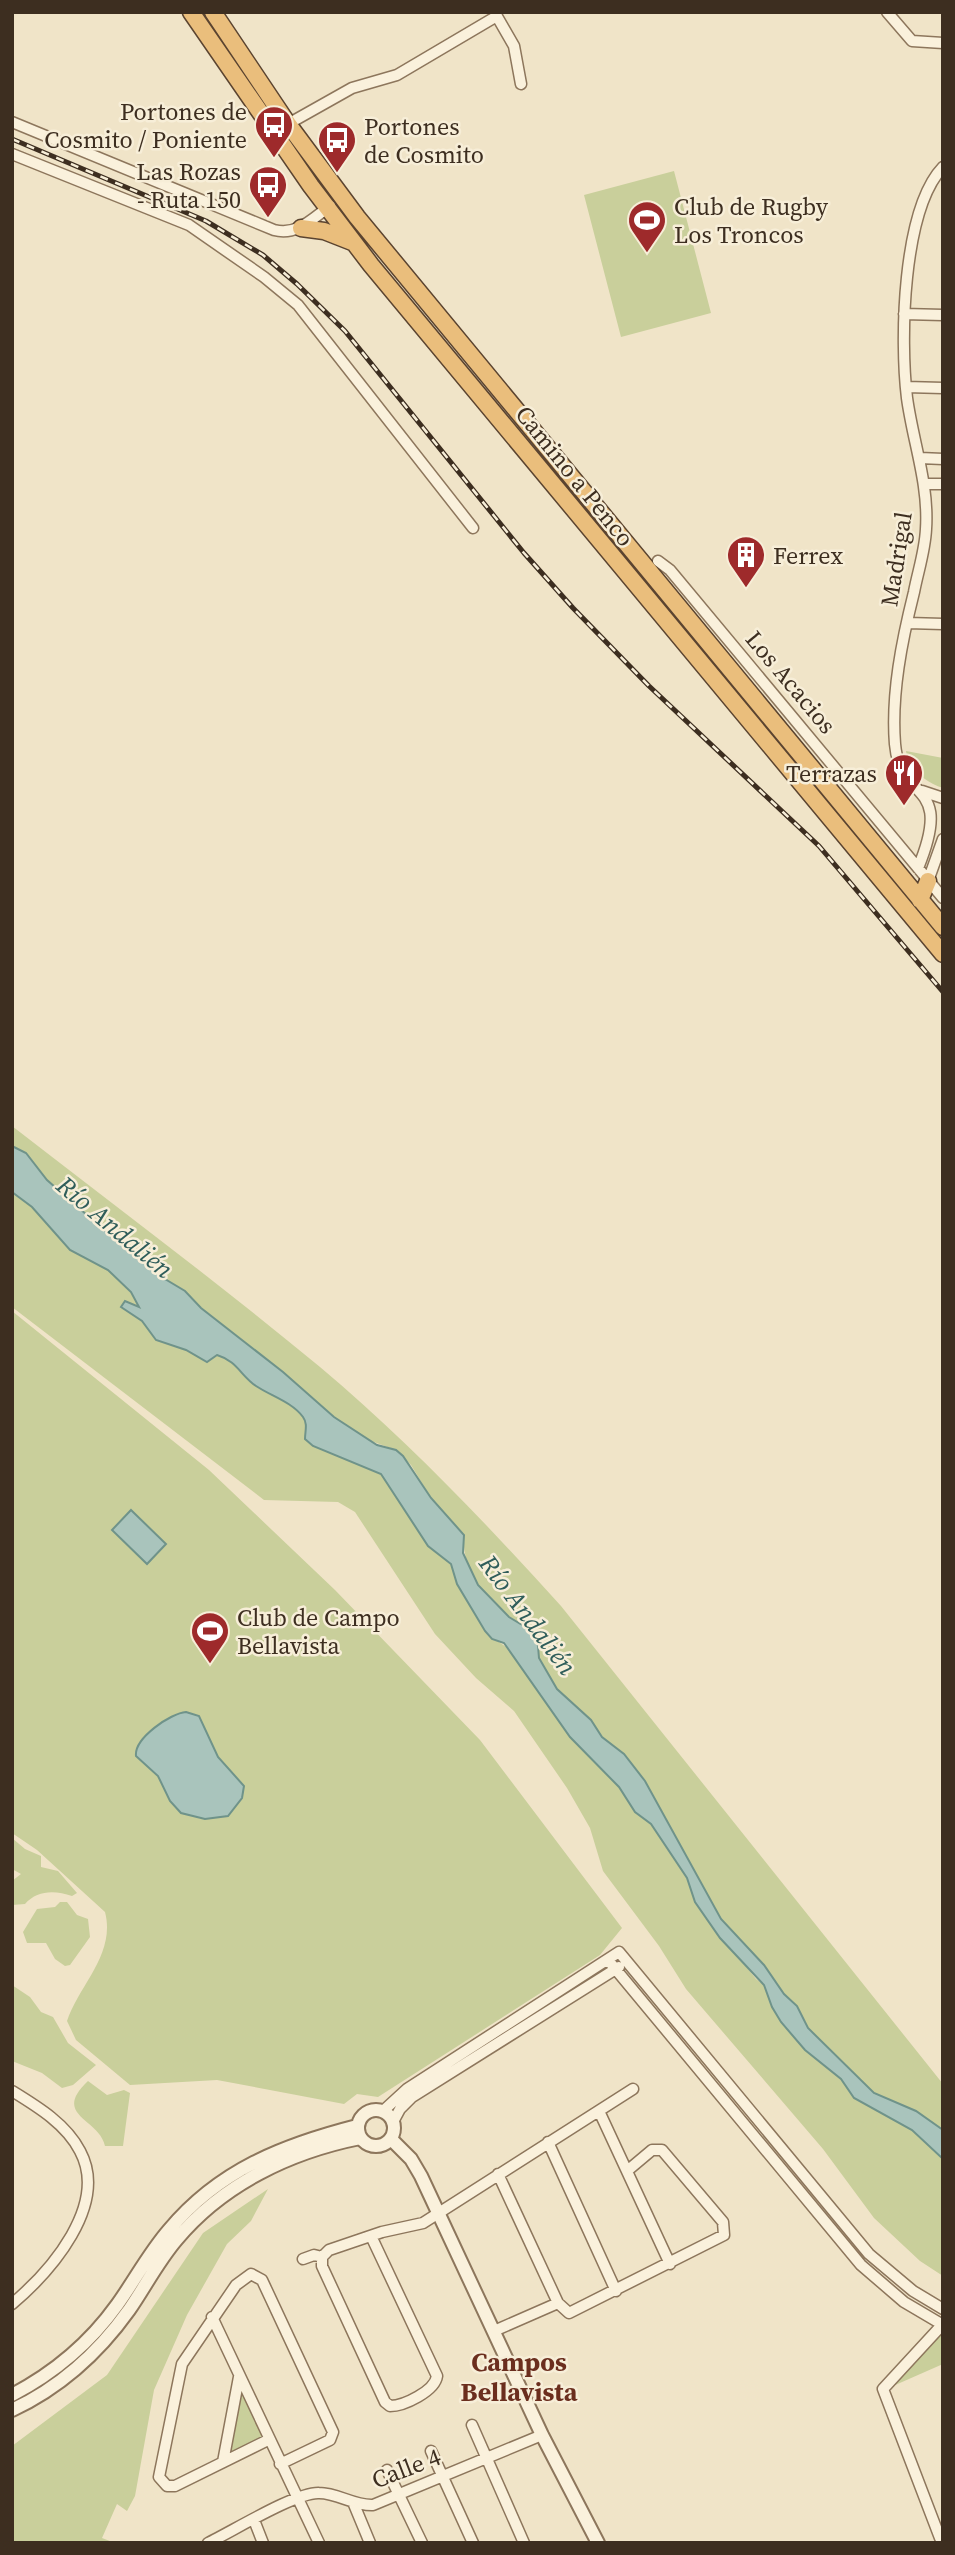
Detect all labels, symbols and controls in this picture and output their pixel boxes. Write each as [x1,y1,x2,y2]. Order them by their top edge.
place label: Portones de Cosmito / Poniente [44,95,247,156]
bus stop icon: Portones de Cosmito / Poniente [253,104,295,159]
place label: Portones de Cosmito [364,110,484,171]
bus stop icon: Portones de Cosmito [316,119,358,174]
place label: Las Rozas - Ruta 150 [136,155,241,216]
bus stop icon: Las Rozas - Ruta 150 [247,164,289,219]
place label: Club de Rugby Los Troncos [674,190,829,251]
sports icon: Club de Rugby Los Troncos [626,199,668,254]
street label: Camino a Penco [508,399,642,553]
street label: Madrigal [872,509,920,609]
building icon: Ferrex [725,534,767,589]
place label: Ferrex [773,539,843,572]
street label: Los Acacios [738,623,844,741]
restaurant icon: Terrazas [883,752,925,807]
place label: Terrazas [786,757,877,790]
water label: Río Andalién [48,1167,181,1287]
water label: Río Andalién [470,1547,585,1683]
place label: Club de Campo Bellavista [237,1601,400,1662]
sports icon: Club de Campo Bellavista [189,1610,231,1665]
district label: Campos Bellavista [461,2344,578,2410]
street label: Calle 4 [367,2440,445,2496]

